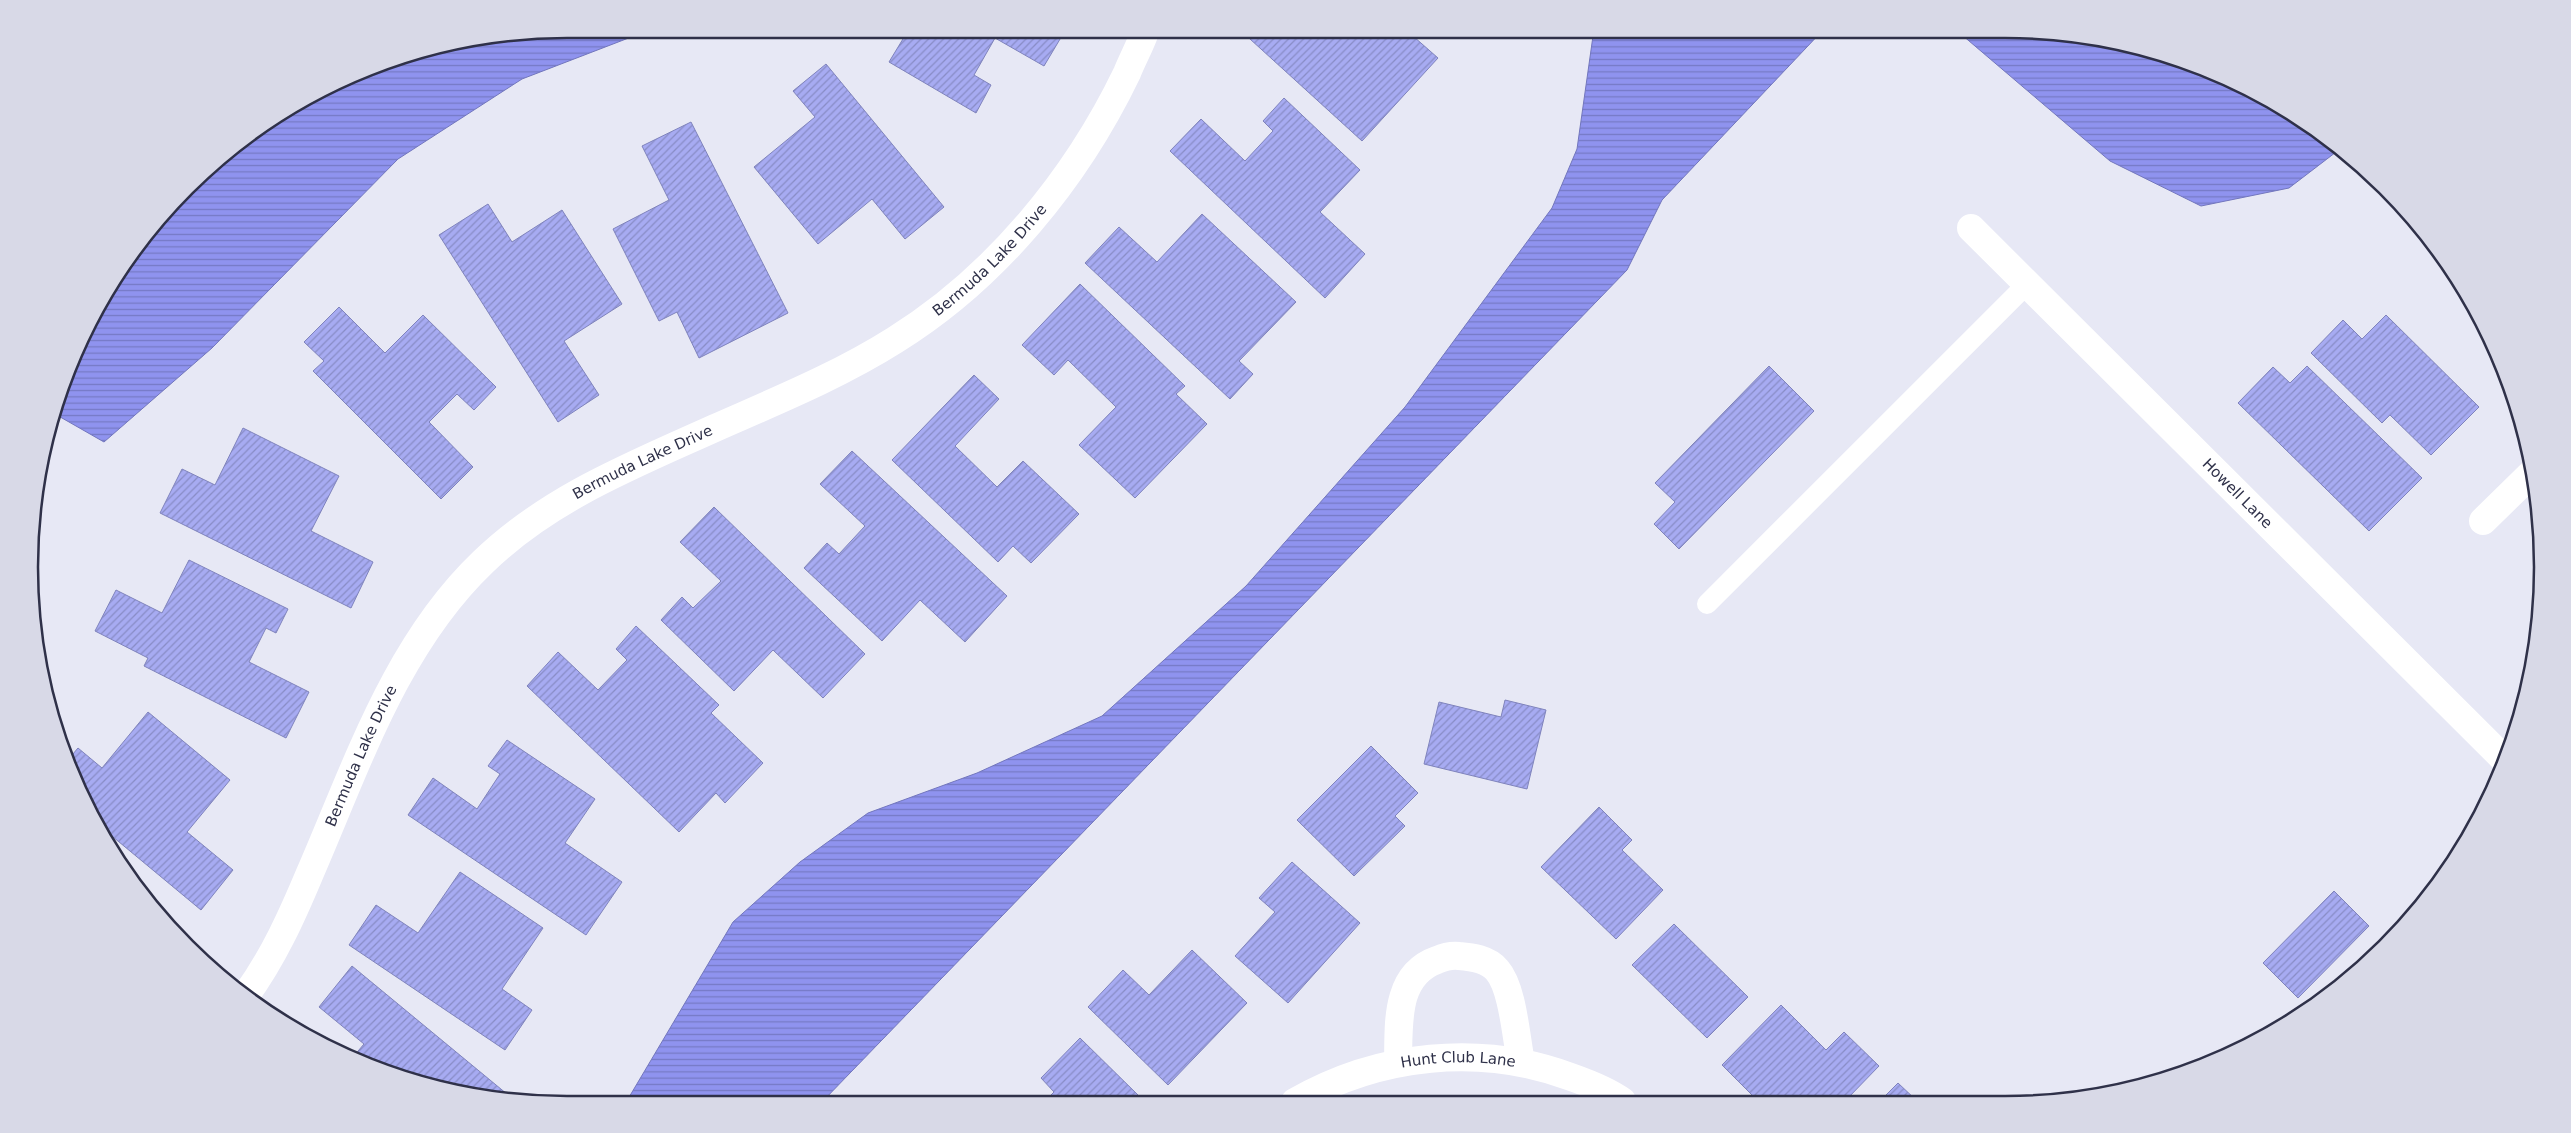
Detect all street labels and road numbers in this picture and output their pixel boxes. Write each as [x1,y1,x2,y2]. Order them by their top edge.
street label: Bermuda Lake Drive [929,200,1050,320]
street label: Bermuda Lake Drive [569,421,715,503]
street label: Howell Lane [2199,455,2276,532]
street label: Bermuda Lake Drive [322,682,401,829]
street label: Hunt Club Lane [1399,1048,1517,1072]

